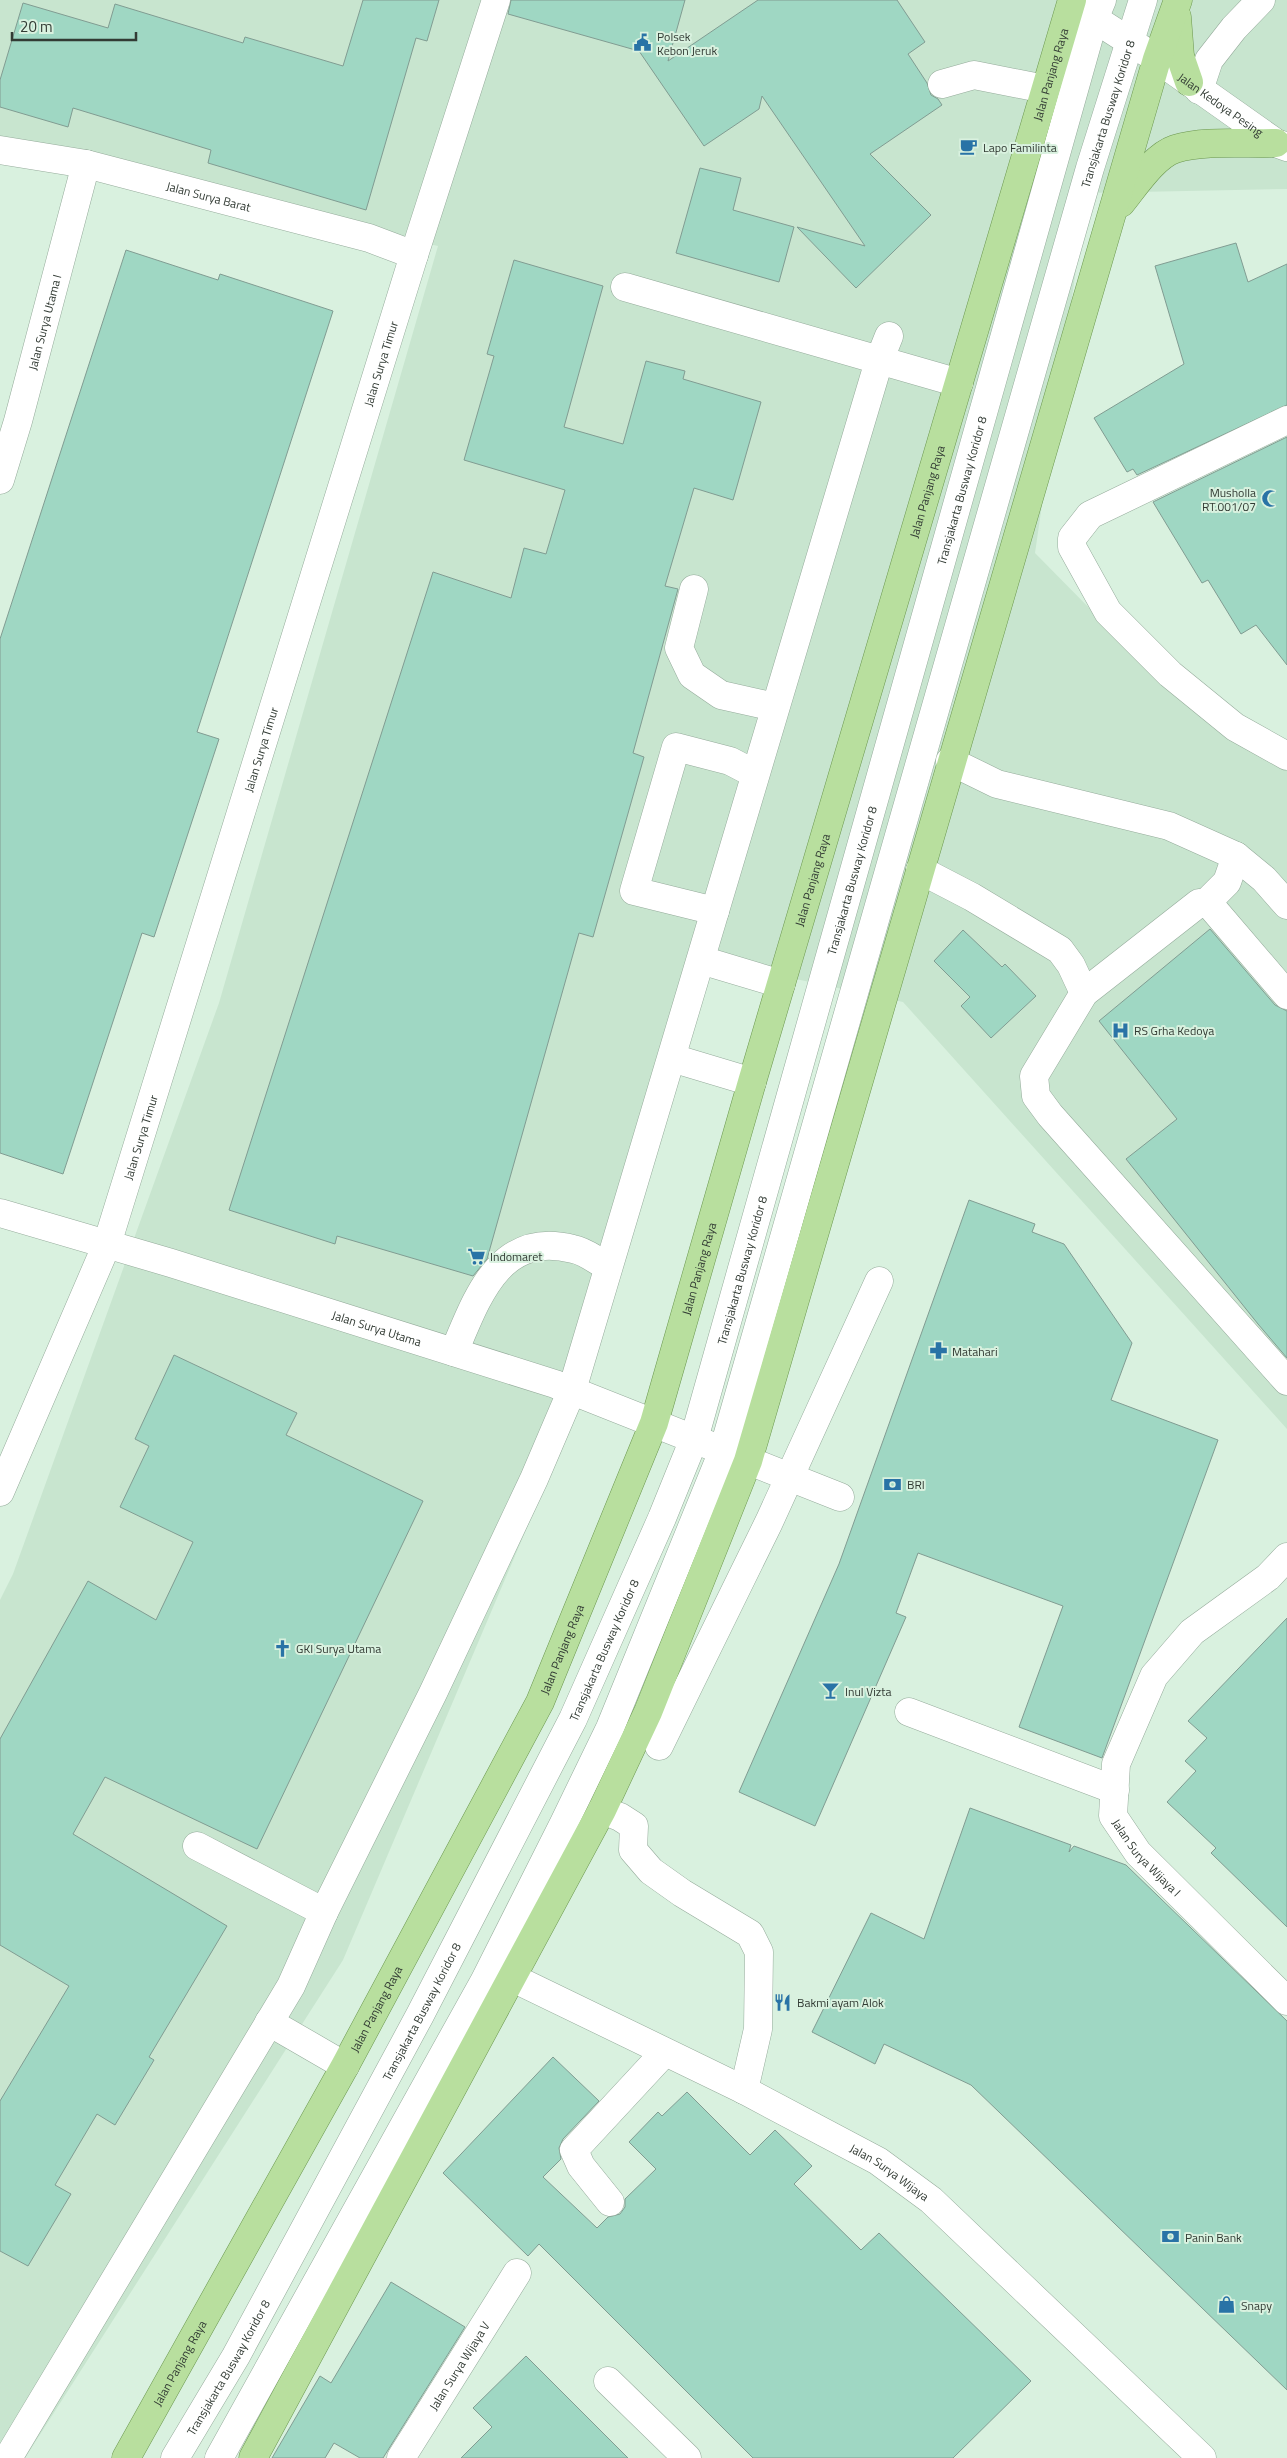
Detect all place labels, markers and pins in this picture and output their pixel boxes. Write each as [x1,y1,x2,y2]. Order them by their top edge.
place label: Polsek Kebon Jeruk [657,27,717,60]
public building icon: Polsek Kebon Jeruk [633,33,653,53]
cafe icon: Lapo Familinta [959,137,979,157]
place label: Lapo Familinta [983,138,1057,157]
place label: Musholla RT.001/07 [1202,483,1256,516]
mosque icon: Musholla RT.001/07 [1260,489,1280,509]
hospital icon: RS Grha Kedoya [1110,1020,1130,1040]
place label: RS Grha Kedoya [1134,1021,1214,1040]
supermarket icon: Indomaret [466,1246,486,1266]
place label: Indomaret [490,1247,543,1266]
pharmacy icon: Matahari [928,1341,948,1361]
place label: Matahari [952,1342,998,1361]
bank icon: BRI [883,1474,903,1494]
place label: BRI [907,1475,925,1494]
church icon: GKI Surya Utama [272,1638,292,1658]
place label: GKI Surya Utama [296,1639,381,1658]
bar icon: Inul Vizta [821,1681,841,1701]
place label: Inul Vizta [845,1682,891,1701]
restaurant icon: Bakmi ayam Alok [773,1992,793,2012]
place label: Bakmi ayam Alok [797,1993,884,2012]
bank icon: Panin Bank [1161,2227,1181,2247]
place label: Panin Bank [1185,2228,1242,2247]
shop icon: Snapy [1217,2295,1237,2315]
place label: Snapy [1241,2296,1272,2315]

